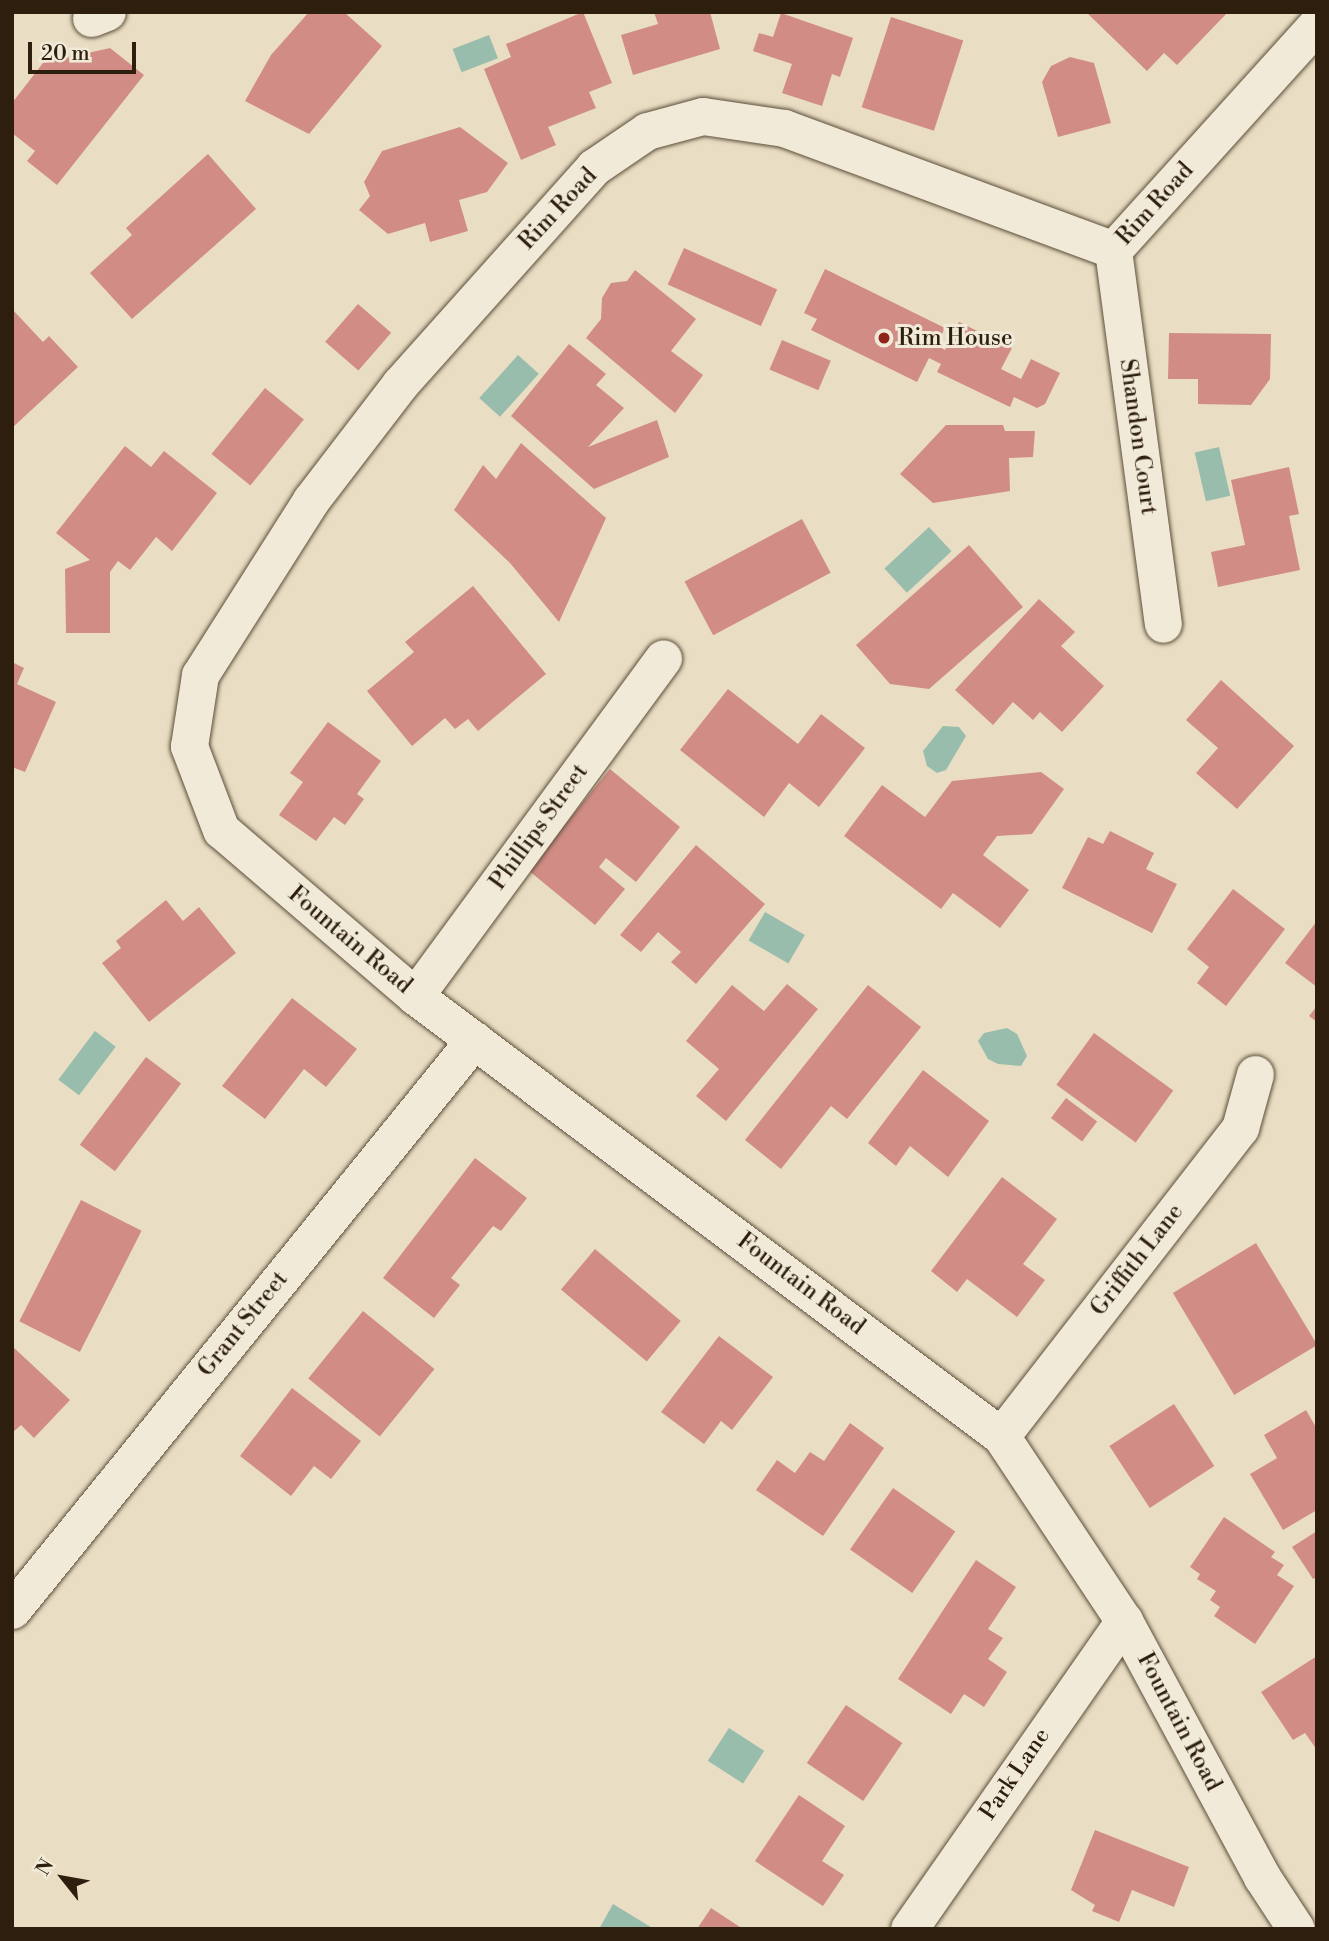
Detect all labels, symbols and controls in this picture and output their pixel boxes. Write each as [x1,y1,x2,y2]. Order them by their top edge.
scale bar [32,28,140,72]
text: 20 m [41,41,90,67]
street label: Rim Road [1111,157,1199,251]
street label: Rim Road [513,162,603,256]
place label: Rim House [898,324,1013,352]
marker: Rim House [876,330,892,346]
street label: Shandon Court [1113,357,1163,517]
street label: Phillips Street [484,759,594,895]
street label: Fountain Road [283,880,417,1000]
street label: Griffith Lane [1085,1199,1189,1321]
street label: Fountain Road [732,1227,870,1341]
street label: Grant Street [192,1266,294,1382]
street label: Fountain Road [1131,1648,1227,1796]
street label: Park Lane [974,1723,1056,1825]
north arrow [28,1843,98,1913]
text: N [31,1855,59,1880]

